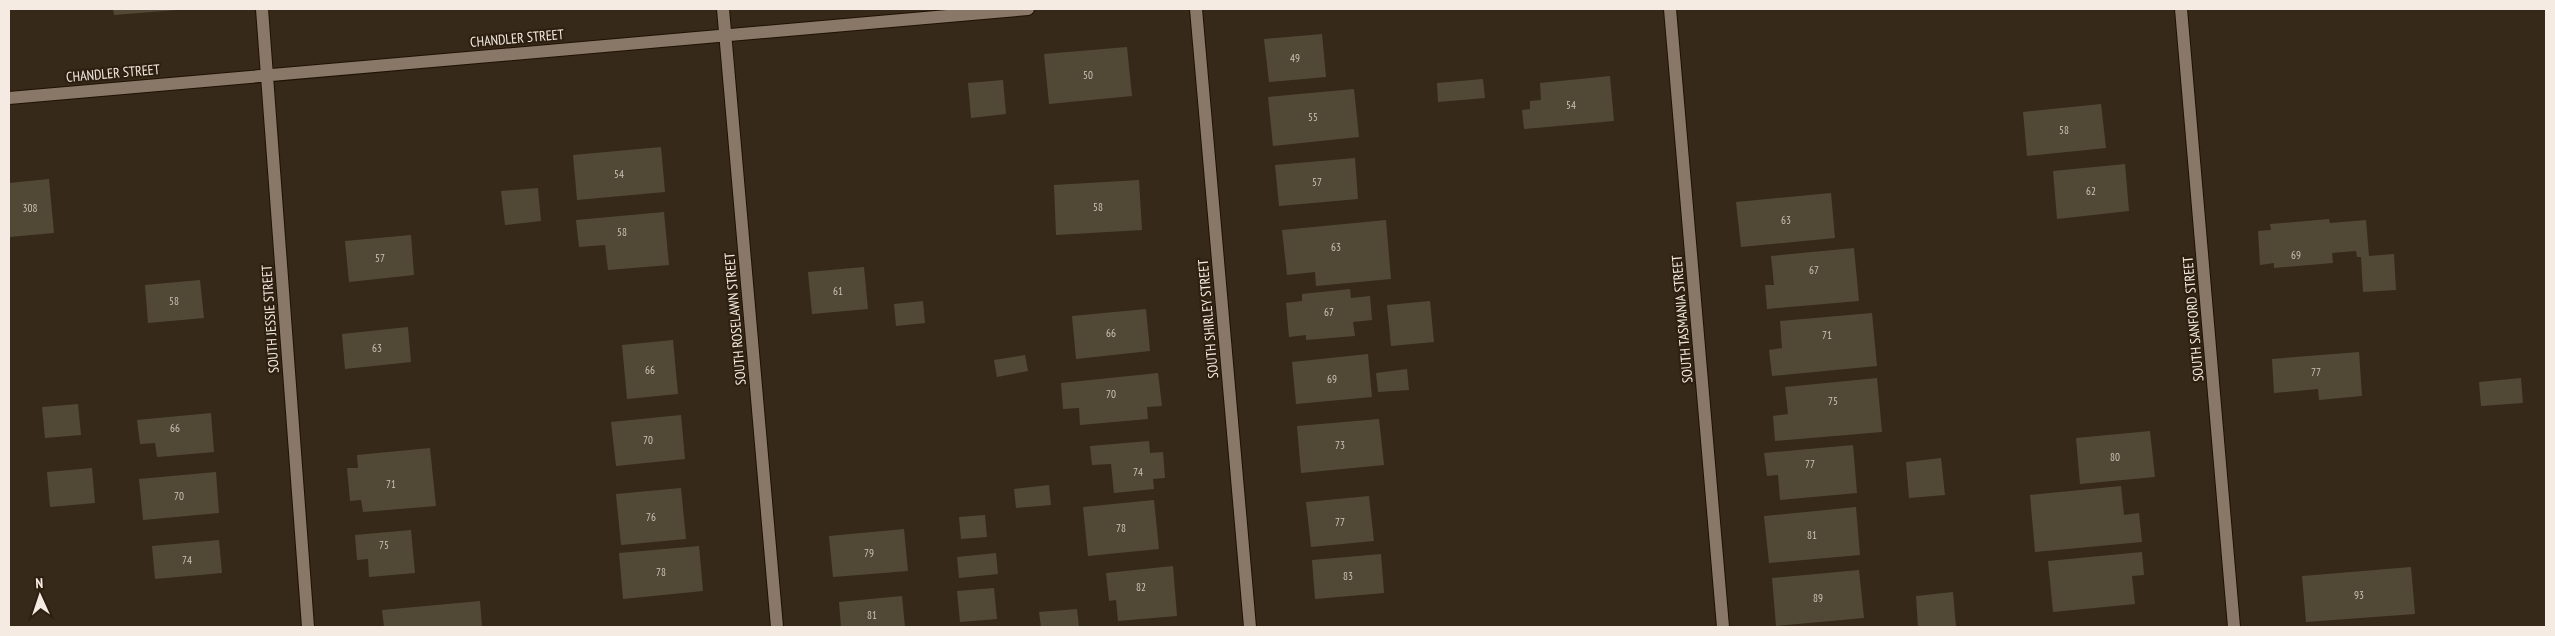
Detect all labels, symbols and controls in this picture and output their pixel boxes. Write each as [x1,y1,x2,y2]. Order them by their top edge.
street label: CHANDLER STREET [469,25,565,51]
house number: 49 [1290,51,1300,65]
street label: CHANDLER STREET [65,60,161,86]
house number: 50 [1083,68,1093,82]
house number: 54 [1566,98,1576,112]
house number: 55 [1308,110,1318,124]
house number: 58 [2059,123,2069,137]
house number: 54 [614,167,624,181]
house number: 57 [1312,175,1322,189]
house number: 62 [2086,184,2096,198]
house number: 58 [1093,200,1103,214]
house number: 308 [23,201,37,215]
house number: 63 [1781,213,1791,227]
house number: 58 [617,225,627,239]
house number: 63 [1331,240,1341,254]
house number: 69 [2291,248,2301,262]
house number: 57 [375,251,385,265]
street label: SOUTH ROSELAWN STREET [720,251,750,386]
street label: SOUTH TASMANIA STREET [1667,254,1697,384]
street label: SOUTH SANFORD STREET [2178,255,2207,382]
street label: SOUTH SHIRLEY STREET [1194,258,1222,379]
street label: SOUTH JESSIE STREET [257,263,283,374]
house number: 67 [1809,263,1819,277]
house number: 61 [833,284,843,298]
house number: 58 [169,294,179,308]
house number: 67 [1324,305,1334,319]
house number: 66 [1106,326,1116,340]
house number: 71 [1822,328,1832,342]
house number: 63 [372,341,382,355]
house number: 66 [645,363,655,377]
house number: 77 [2311,365,2321,379]
house number: 69 [1327,372,1337,386]
house number: 70 [1106,387,1116,401]
house number: 75 [1828,394,1838,408]
house number: 66 [170,421,180,435]
house number: 70 [643,433,653,447]
house number: 73 [1335,438,1345,452]
house number: 80 [2110,450,2120,464]
house number: 77 [1805,457,1815,471]
house number: 74 [1133,465,1143,479]
house number: 71 [386,477,396,491]
house number: 70 [174,489,184,503]
house number: 76 [646,510,656,524]
house number: 77 [1335,515,1345,529]
house number: 78 [1116,521,1126,535]
house number: 81 [1807,528,1817,542]
house number: 75 [379,538,389,552]
house number: 79 [864,546,874,560]
house number: 74 [182,553,192,567]
house number: 78 [656,565,666,579]
house number: 83 [1343,569,1353,583]
north arrow [15,571,65,621]
text: N [35,574,44,592]
house number: 82 [1136,580,1146,594]
house number: 93 [2354,588,2364,602]
house number: 89 [1813,591,1823,605]
house number: 81 [867,608,877,622]

